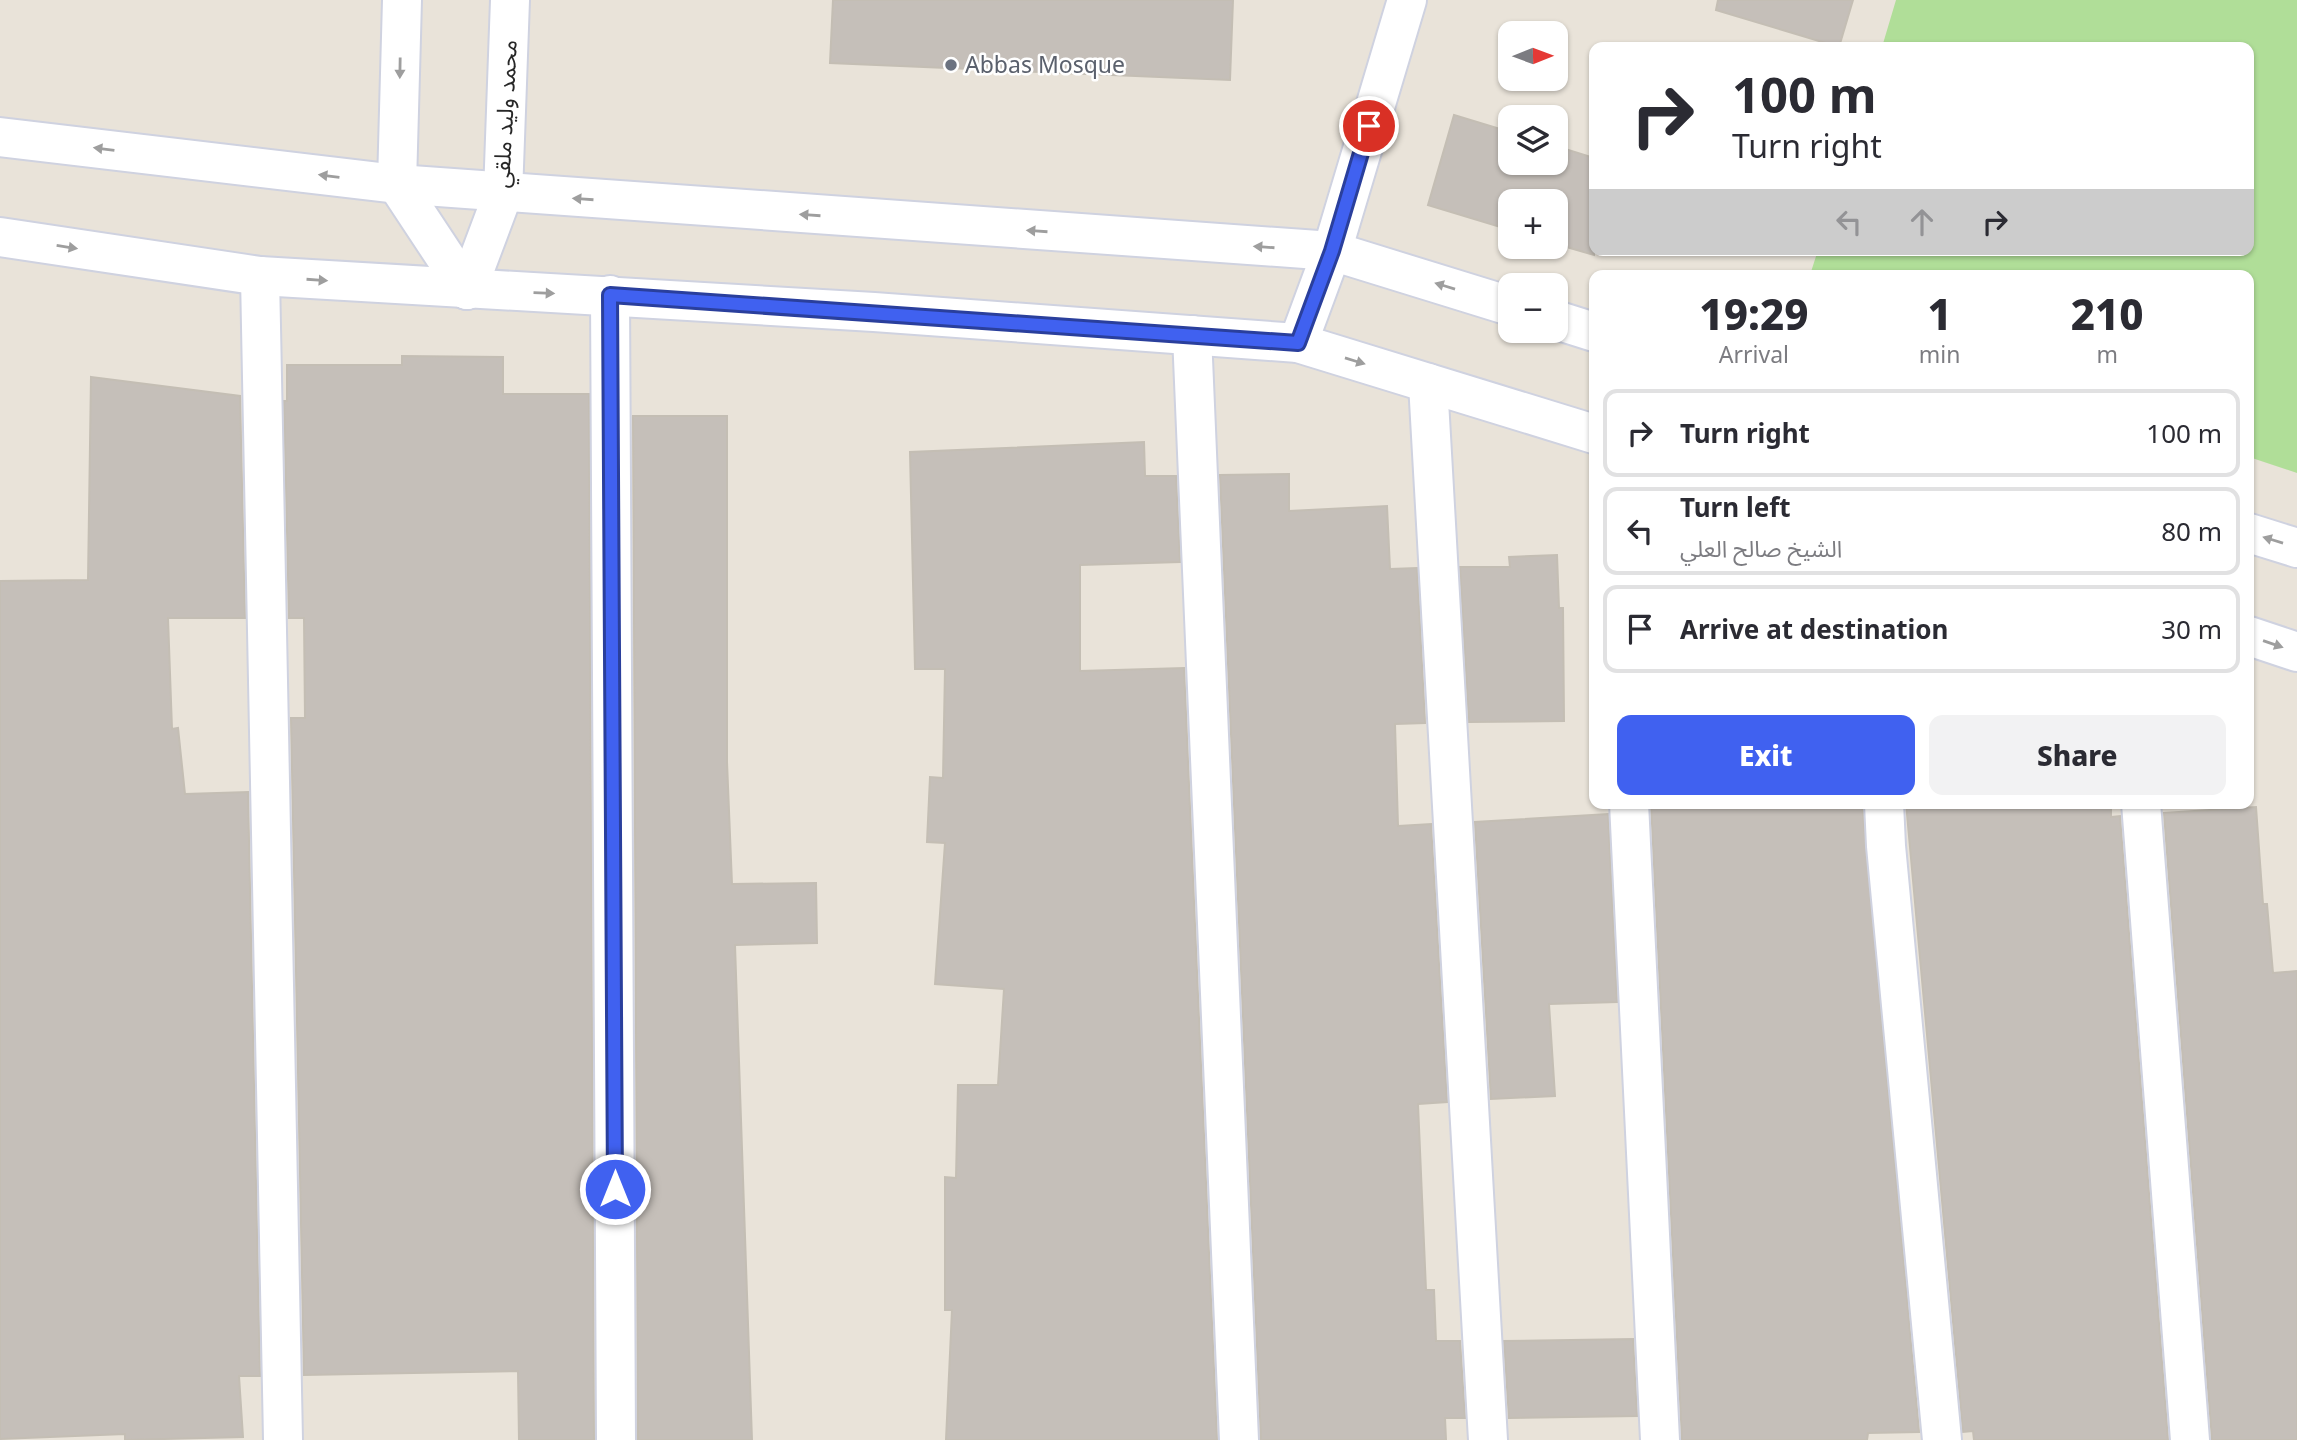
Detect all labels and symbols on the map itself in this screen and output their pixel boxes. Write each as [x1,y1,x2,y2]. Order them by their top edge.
north arrow [1498,21,1568,91]
street label: محمد وليد ملقي [484,39,526,189]
place label: Abbas Mosque [965,48,1125,80]
one-way arrow [394,57,406,79]
marker: Abbas Mosque [943,57,959,73]
pin [1339,96,1399,156]
one-way arrow [92,144,114,155]
one-way arrow [318,171,340,182]
one-way arrow [572,193,594,204]
one-way arrow [799,209,821,220]
one-way arrow [1026,225,1048,236]
one-way arrow [1252,241,1274,252]
one-way arrow [57,242,79,253]
one-way arrow [306,275,328,286]
one-way arrow [1434,281,1455,291]
one-way arrow [533,287,555,298]
one-way arrow [1345,356,1366,366]
one-way arrow [2262,535,2283,545]
one-way arrow [2262,639,2283,650]
position arrow [578,1152,652,1226]

